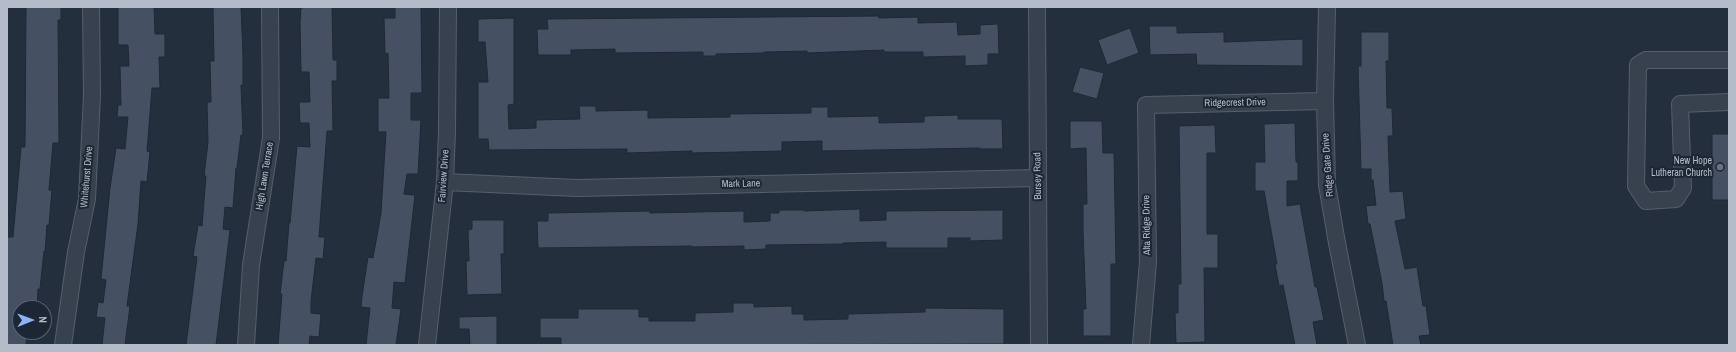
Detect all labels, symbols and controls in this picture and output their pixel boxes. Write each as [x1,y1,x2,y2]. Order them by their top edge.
street label: Ridgecrest Drive [1204,96,1266,110]
street label: Ridge Gate Drive [1320,133,1336,197]
street label: High Lawn Terrace [254,141,276,211]
street label: Whitehurst Drive [78,146,96,208]
street label: Fairview Drive [436,149,452,203]
street label: Bursey Road [1032,152,1044,200]
place label: New Hope Lutheran Church [1651,155,1712,178]
marker: New Hope Lutheran Church [1715,162,1725,172]
street label: Mark Lane [722,178,760,190]
street label: Alta Ridge Drive [1140,195,1154,255]
north arrow [12,300,52,340]
text: N [36,316,50,323]

